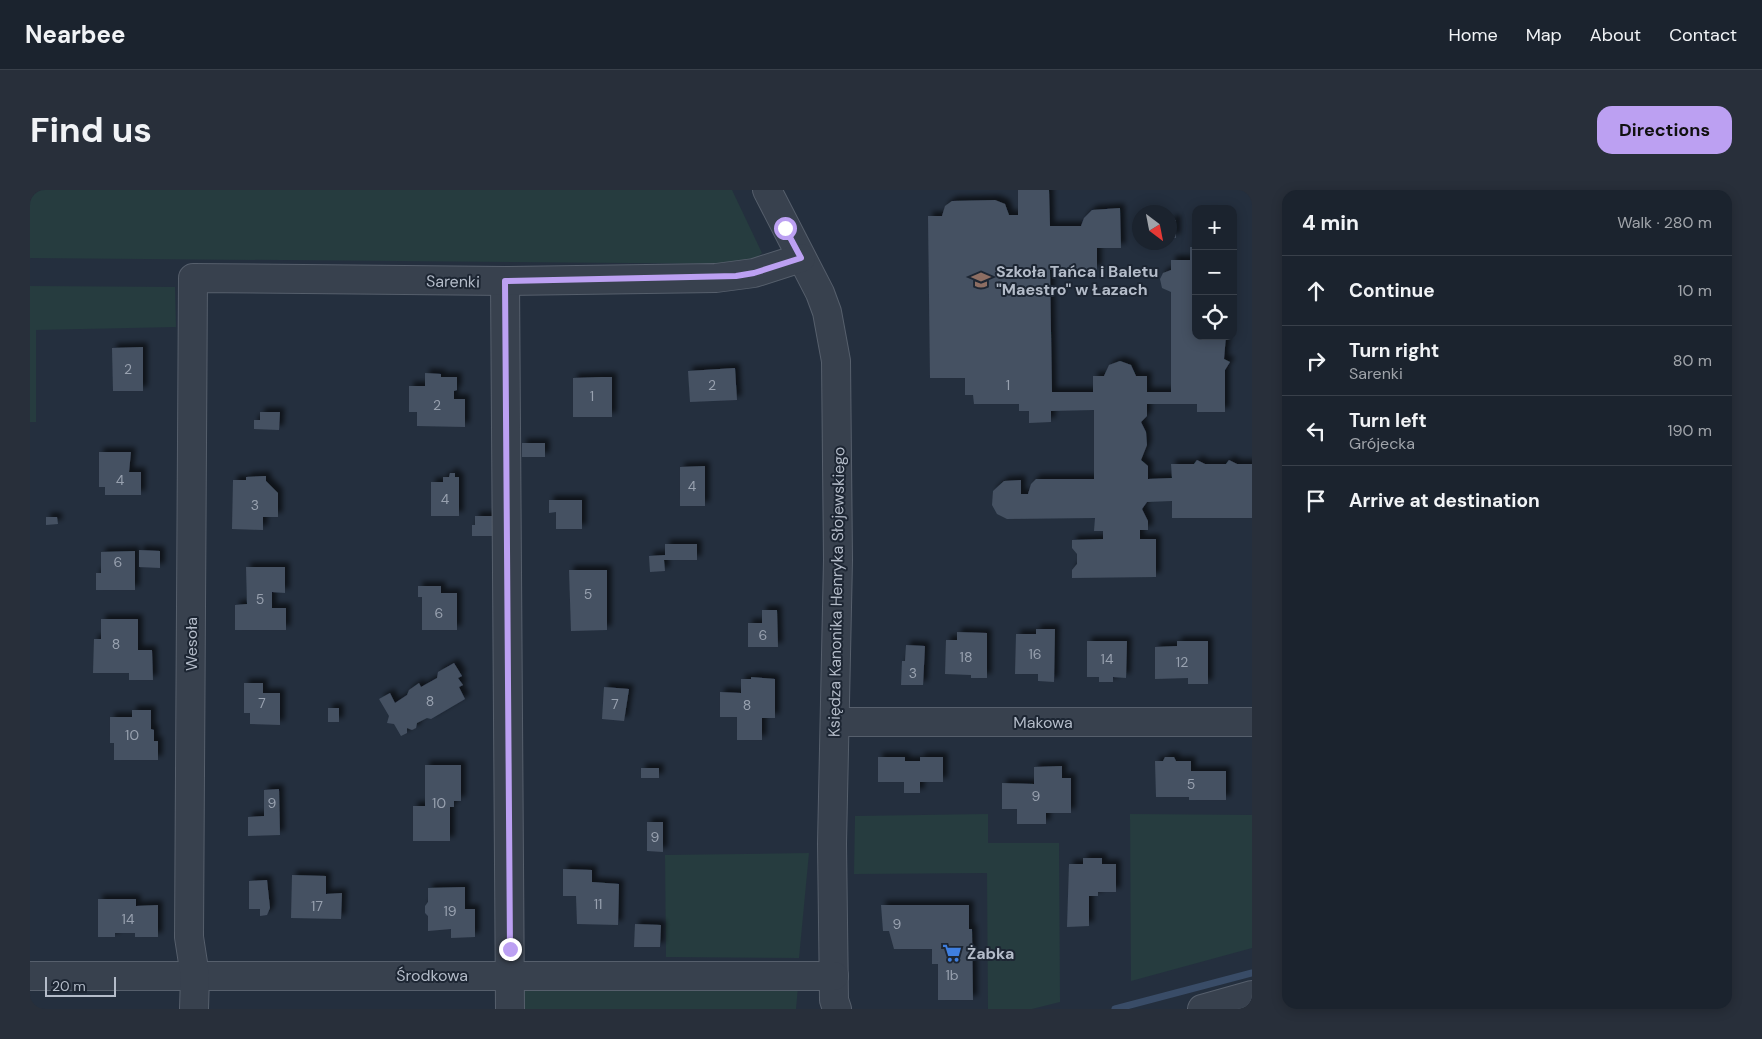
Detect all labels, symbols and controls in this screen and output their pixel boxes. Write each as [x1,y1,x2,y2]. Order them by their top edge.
text: Nearbee [25,19,125,50]
text: Home [1448,23,1498,47]
text: Map [1526,23,1562,47]
text: About [1590,23,1641,47]
text: Contact [1669,23,1737,47]
button: Directions [1597,106,1732,154]
text: Find us [30,107,152,153]
north arrow [1132,205,1177,250]
map controls [1192,205,1237,340]
button: + [1192,205,1237,250]
text: 4 min [1302,209,1359,237]
text: Walk · 280 m [1617,212,1712,233]
route start [774,217,797,240]
button: − [1192,250,1237,295]
place label: Szkoła Tańca i Baletu "Maestro" w Łazach [996,261,1158,300]
school or university icon: Szkoła Tańca i Baletu "Maestro" w Łazach [970,269,992,291]
street label: Sarenki [426,271,480,292]
icon: ahead [1302,277,1330,305]
text: Continue [1349,278,1435,303]
text: 10 m [1678,280,1712,301]
button: locate [1192,295,1237,340]
text: Turn right [1349,338,1439,363]
icon: right [1302,347,1330,375]
text: 80 m [1673,350,1712,371]
house number: 2 [124,360,132,378]
text: Sarenki [1349,363,1403,384]
house number: 2 [708,376,716,394]
house number: 1 [1006,376,1010,394]
house number: 1 [590,387,594,405]
house number: 2 [433,396,441,414]
text: Turn left [1349,408,1427,433]
icon: left [1302,417,1330,445]
text: 190 m [1668,420,1712,441]
text: Grójecka [1349,433,1415,454]
street label: Księdza Kanonika Henryka Słojewskiego [823,447,850,737]
house number: 4 [116,471,125,489]
house number: 4 [688,477,697,495]
icon: arrive [1302,487,1330,515]
text: Arrive at destination [1349,488,1540,513]
house number: 4 [441,490,450,508]
house number: 3 [251,496,259,514]
house number: 6 [114,553,122,571]
house number: 5 [584,585,592,603]
house number: 5 [256,590,264,608]
house number: 6 [435,604,443,622]
street label: Wesoła [181,617,202,671]
house number: 6 [759,626,767,644]
house number: 8 [112,635,120,653]
house number: 16 [1028,645,1042,663]
house number: 18 [960,648,972,666]
house number: 14 [1101,650,1114,668]
house number: 12 [1176,653,1188,671]
house number: 3 [909,664,917,682]
house number: 8 [426,692,434,710]
house number: 7 [258,694,266,712]
house number: 7 [611,695,619,713]
house number: 8 [743,696,751,714]
street label: Makowa [1013,712,1073,733]
house number: 10 [125,726,139,744]
house number: 5 [1187,775,1195,793]
house number: 9 [1032,787,1041,805]
house number: 9 [268,794,277,812]
house number: 10 [432,794,446,812]
house number: 9 [651,828,660,846]
house number: 11 [594,895,602,913]
house number: 17 [311,897,323,915]
house number: 19 [443,902,457,920]
house number: 14 [122,910,135,928]
house number: 9 [893,915,902,933]
route end [499,938,522,961]
supermarket icon: Żabka [941,942,963,964]
place label: Żabka [967,943,1014,964]
street label: Środkowa [396,965,468,986]
house number: 1b [945,966,959,984]
scale bar [45,974,116,997]
text: 20 m [52,977,86,995]

